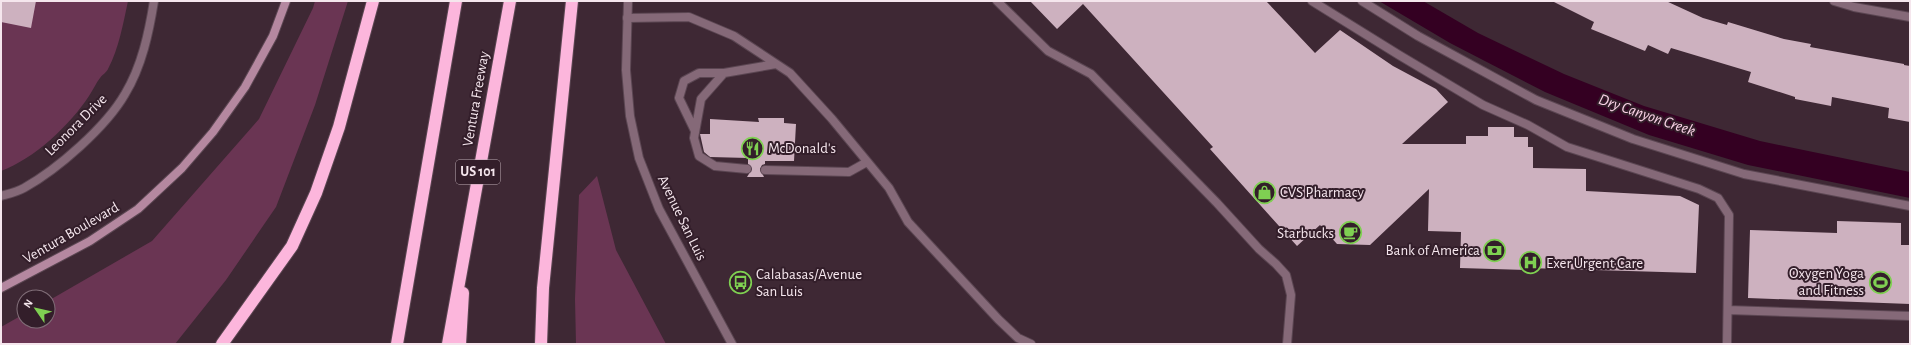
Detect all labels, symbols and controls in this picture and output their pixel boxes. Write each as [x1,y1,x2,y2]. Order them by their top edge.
street label: Ventura Freeway [460,50,492,148]
street label: Leonora Drive [42,91,110,159]
water label: Dry Canyon Creek [1597,91,1697,139]
restaurant icon: McDonald's [739,135,765,161]
place label: McDonald's [768,141,836,156]
road number: US 101 [456,160,500,184]
street label: Avenue San Luis [655,173,709,263]
shop icon: CVS Pharmacy [1251,179,1277,205]
place label: CVS Pharmacy [1280,185,1365,200]
street label: Ventura Boulevard [21,199,122,266]
cafe icon: Starbucks [1337,220,1363,246]
place label: Starbucks [1277,226,1334,241]
bank icon: Bank of America [1482,237,1508,263]
place label: Bank of America [1386,243,1480,258]
hospital icon: Exer Urgent Care [1518,250,1544,276]
place label: Exer Urgent Care [1546,256,1643,271]
place label: Oxygen Yoga and Fitness [1789,266,1864,298]
place label: Calabasas/Avenue San Luis [756,267,862,299]
sports icon: Oxygen Yoga and Fitness [1867,269,1893,295]
bus stop icon: Calabasas/Avenue San Luis [728,270,754,296]
north arrow [16,289,56,329]
text: N [21,297,35,310]

